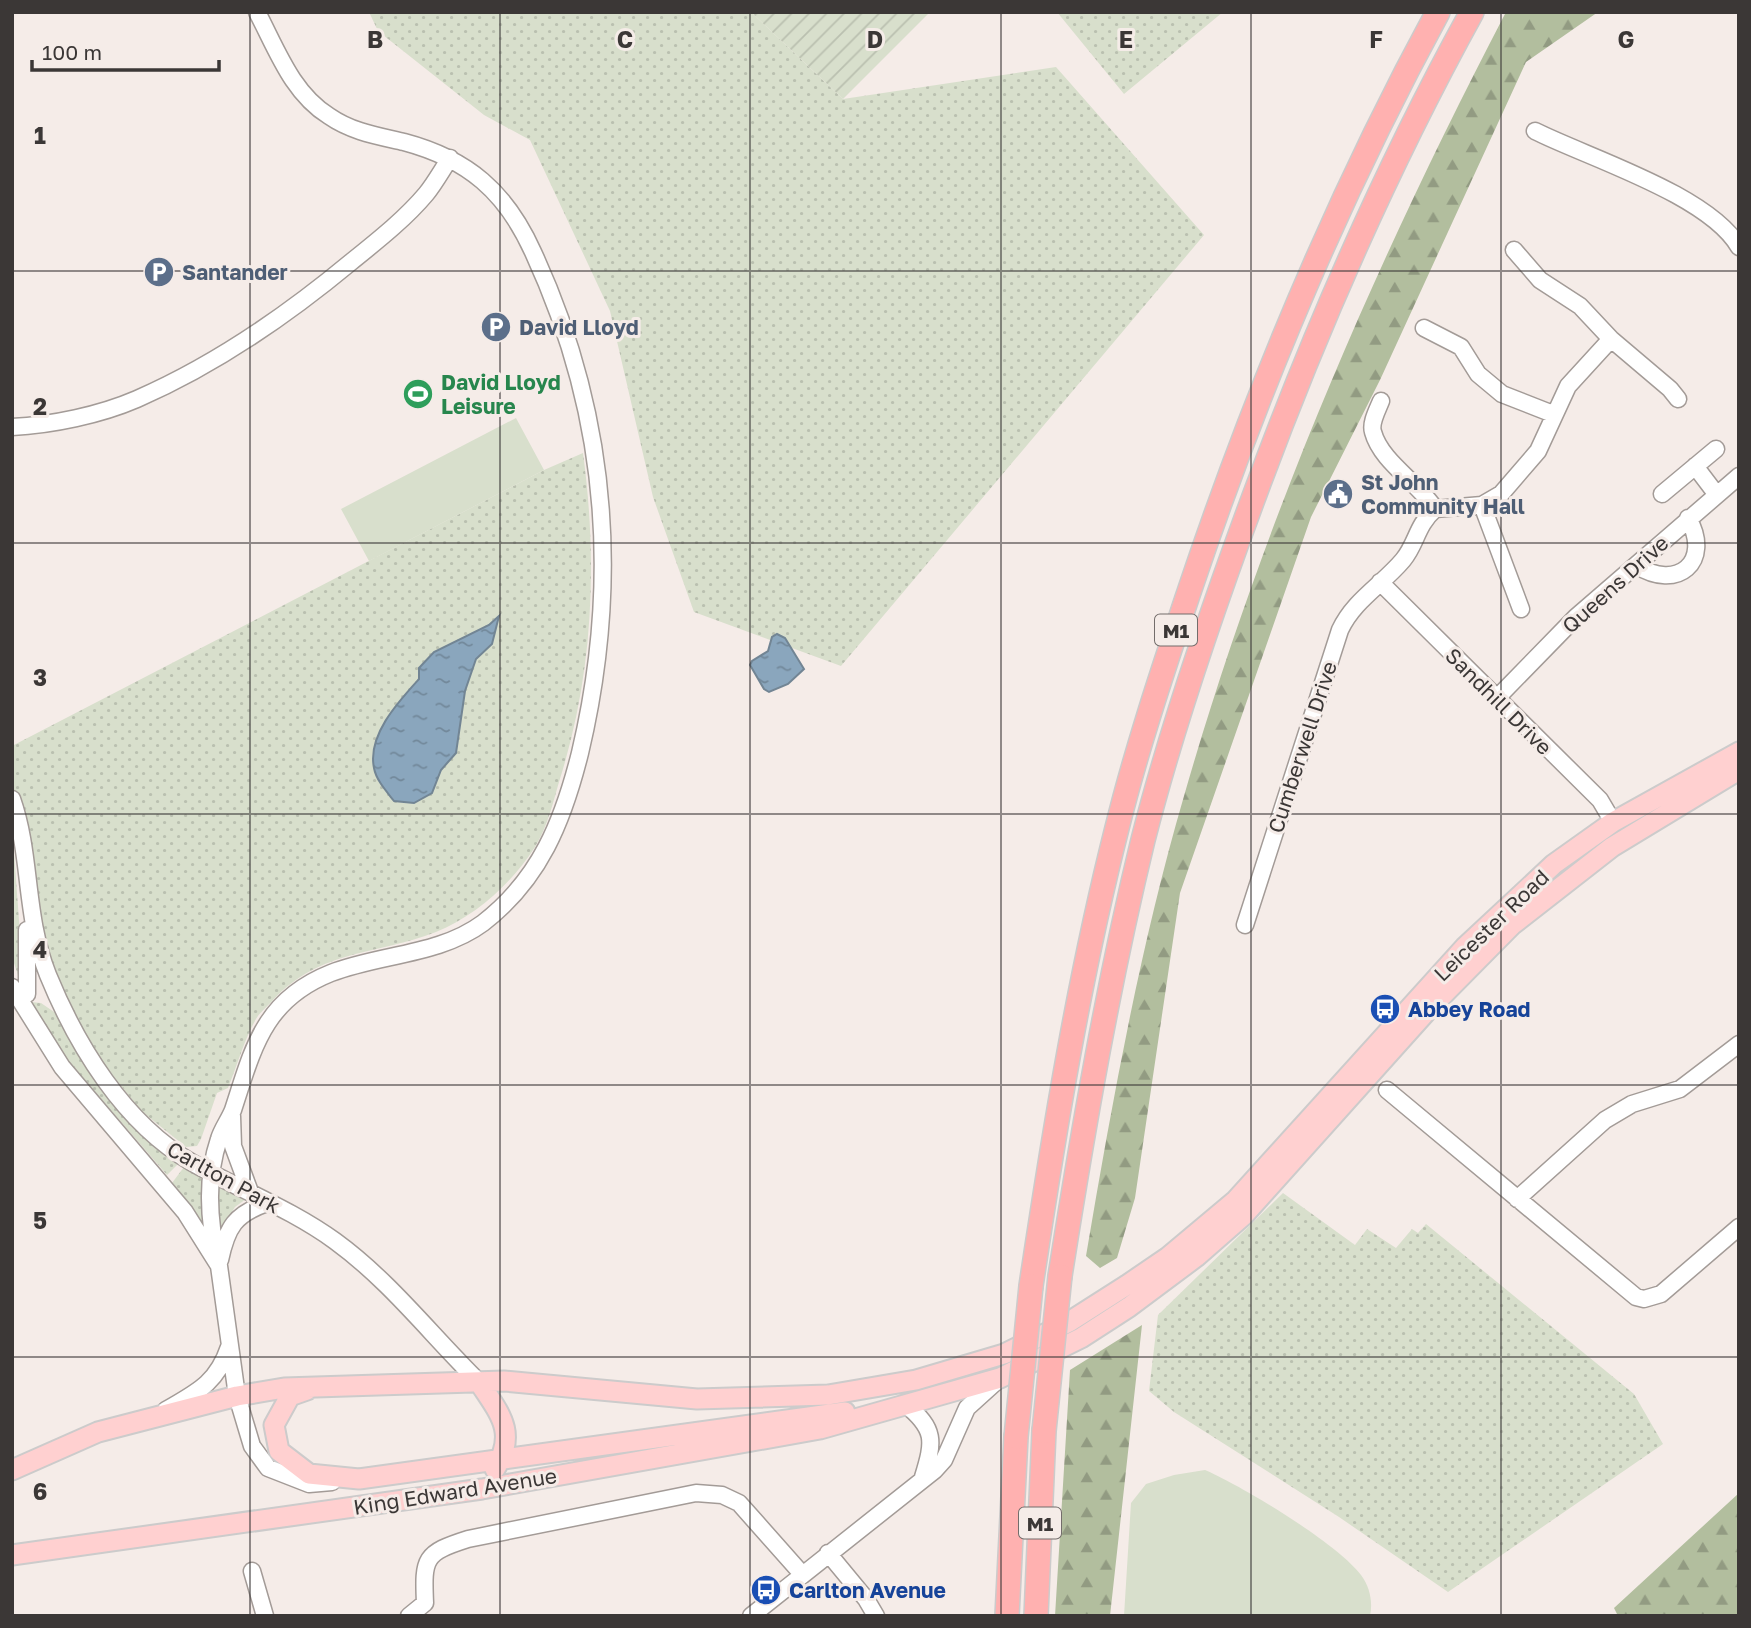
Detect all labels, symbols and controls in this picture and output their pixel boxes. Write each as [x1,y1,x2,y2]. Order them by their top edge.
text: B [367,25,383,53]
text: C [617,25,633,53]
text: D [867,25,883,53]
text: E [1119,25,1133,53]
text: F [1369,25,1383,53]
text: G [1618,25,1634,53]
scale bar [32,28,219,72]
text: 100 m [42,39,102,65]
text: 1 [34,121,46,149]
parking icon: Santander [142,255,176,289]
place label: Santander [182,259,288,285]
parking icon: David Lloyd [479,310,513,344]
place label: David Lloyd [519,314,639,340]
place label: David Lloyd Leisure [441,369,561,419]
sports icon: David Lloyd Leisure [401,377,435,411]
text: 2 [33,392,47,420]
place label: St John Community Hall [1361,469,1525,519]
public building icon: St John Community Hall [1321,477,1355,511]
street label: Queens Drive [1557,530,1673,638]
road number: M1 [1155,614,1197,646]
street label: Sandhill Drive [1440,642,1558,760]
street label: Cumberwell Drive [1262,658,1342,836]
text: 3 [33,663,47,691]
street label: Leicester Road [1428,864,1554,986]
text: 4 [33,935,47,963]
bus stop icon: Abbey Road [1368,992,1402,1026]
place label: Abbey Road [1408,996,1531,1022]
street label: Carlton Park [163,1135,285,1219]
text: 5 [33,1206,47,1234]
street label: King Edward Avenue [352,1462,558,1520]
text: 6 [33,1477,47,1505]
road number: M1 [1019,1508,1061,1539]
bus stop icon: Carlton Avenue [749,1573,783,1607]
place label: Carlton Avenue [789,1577,946,1603]

